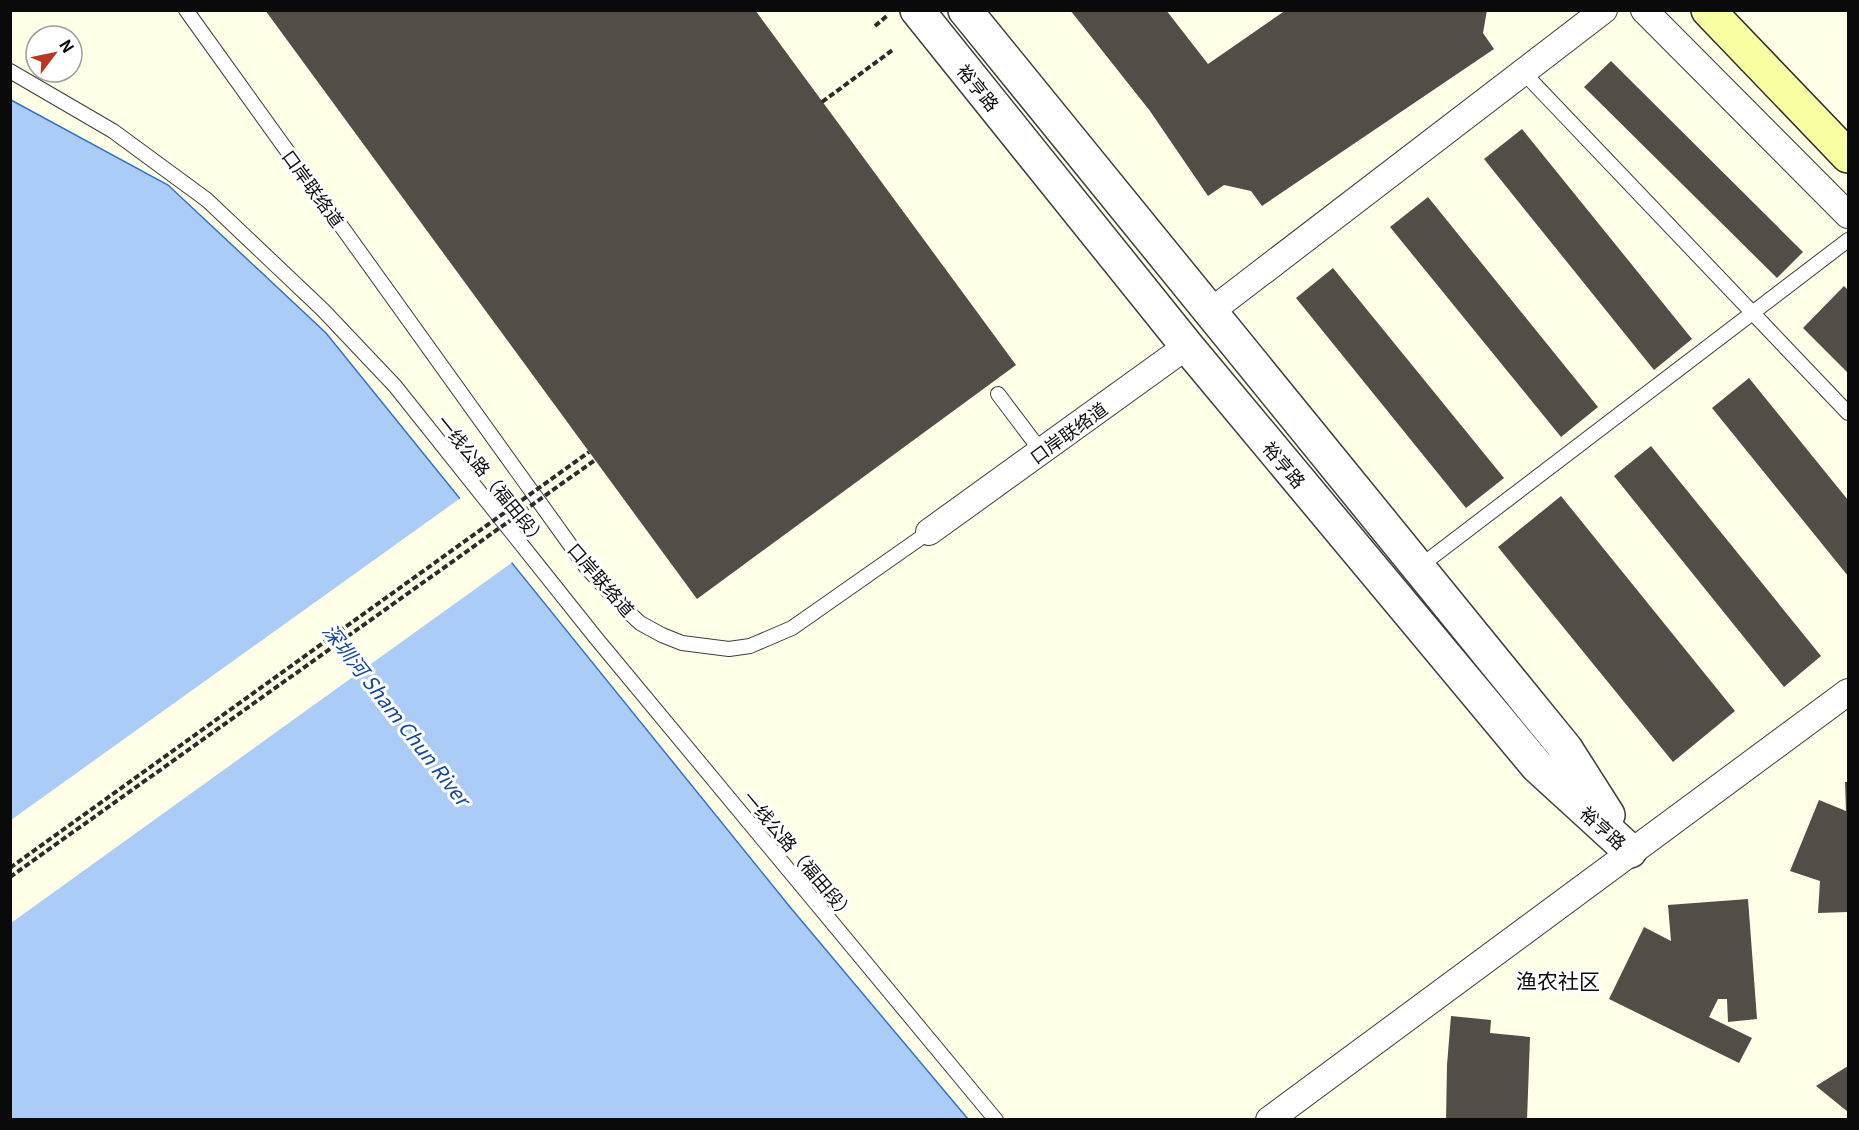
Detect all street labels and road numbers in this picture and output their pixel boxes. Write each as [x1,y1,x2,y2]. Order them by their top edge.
street label: 裕亨路 [952,58,1006,116]
street label: 口岸联络道 [277,144,351,232]
street label: 口岸联络道 [1024,395,1112,469]
street label: 一线公路（福田段） [432,409,554,551]
street label: 裕亨路 [1258,435,1312,493]
street label: 口岸联络道 [563,537,641,621]
street label: 一线公路（福田段） [738,785,862,925]
street label: 裕亨路 [1575,799,1633,855]

